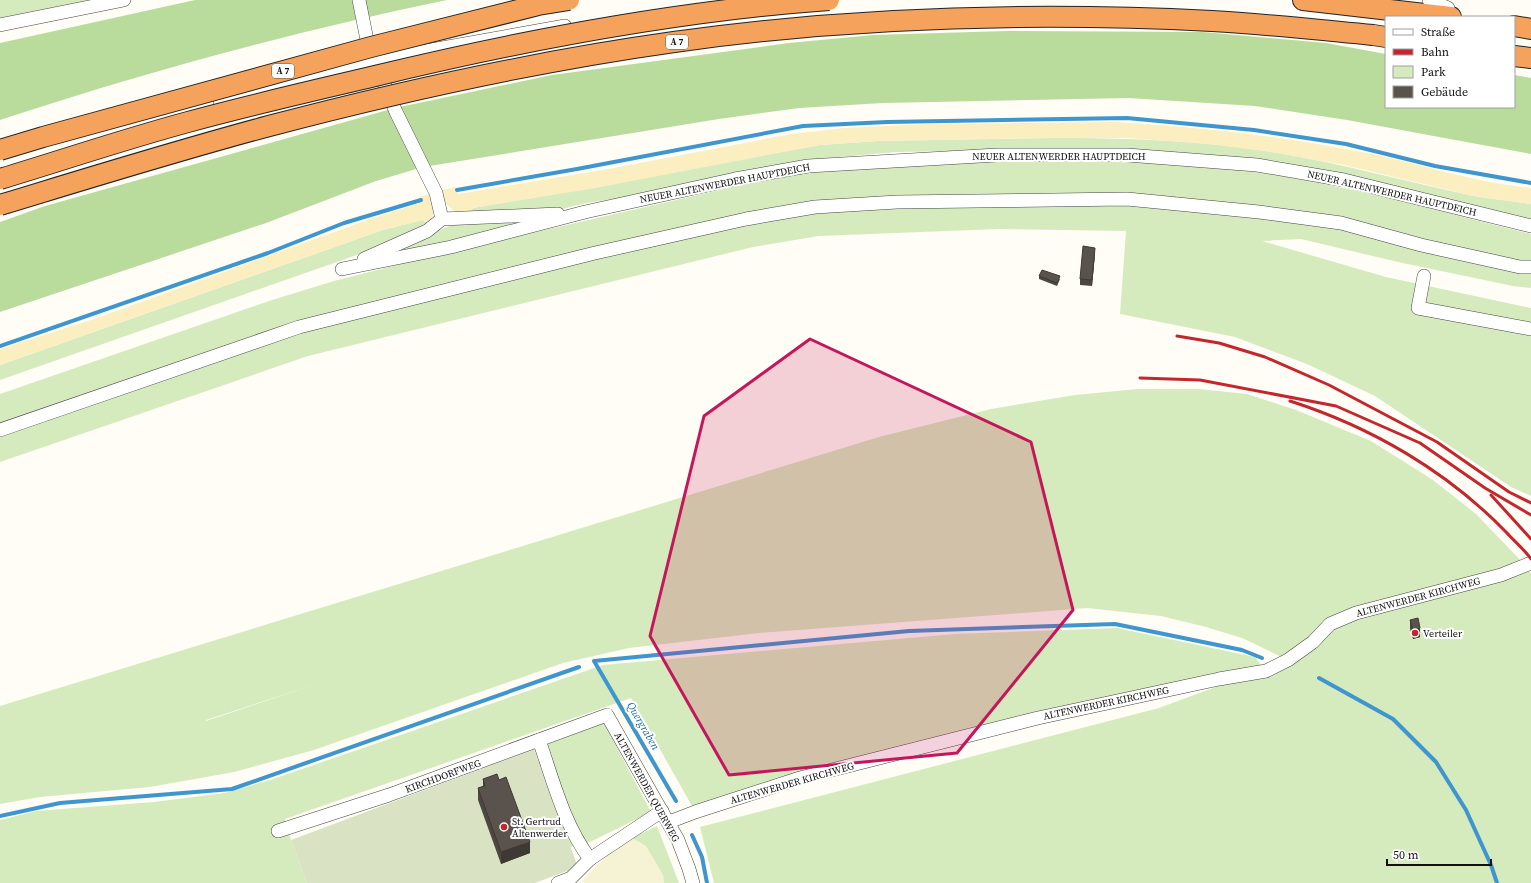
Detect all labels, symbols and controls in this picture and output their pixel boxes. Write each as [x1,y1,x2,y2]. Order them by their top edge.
legend [1385,16,1515,108]
text: Straße [1421,24,1455,40]
road number: A 7 [666,35,688,49]
text: Bahn [1421,44,1449,60]
road number: A 7 [272,64,294,78]
text: Park [1421,64,1446,80]
text: Gebäude [1421,84,1468,100]
street label: NEUER ALTENWERDER HAUPTDEICH [972,150,1146,163]
street label: NEUER ALTENWERDER HAUPTDEICH [639,160,811,206]
street label: NEUER ALTENWERDER HAUPTDEICH [1306,167,1478,219]
street label: ALTENWERDER KIRCHWEG [1354,574,1482,620]
place label: Verteiler [1423,627,1463,640]
marker: Verteiler [1410,628,1420,638]
street label: ALTENWERDER KIRCHWEG [1042,683,1170,723]
water label: Quergraben [623,699,663,754]
street label: ALTENWERDER QUERWEG [611,730,683,844]
street label: KIRCHDORFWEG [403,756,483,796]
street label: ALTENWERDER KIRCHWEG [729,759,856,807]
place label: St. Gertrud Altenwerder [512,815,568,840]
marker: St. Gertrud Altenwerder [499,822,509,832]
scale bar [1387,841,1491,867]
text: 50 m [1393,847,1419,863]

